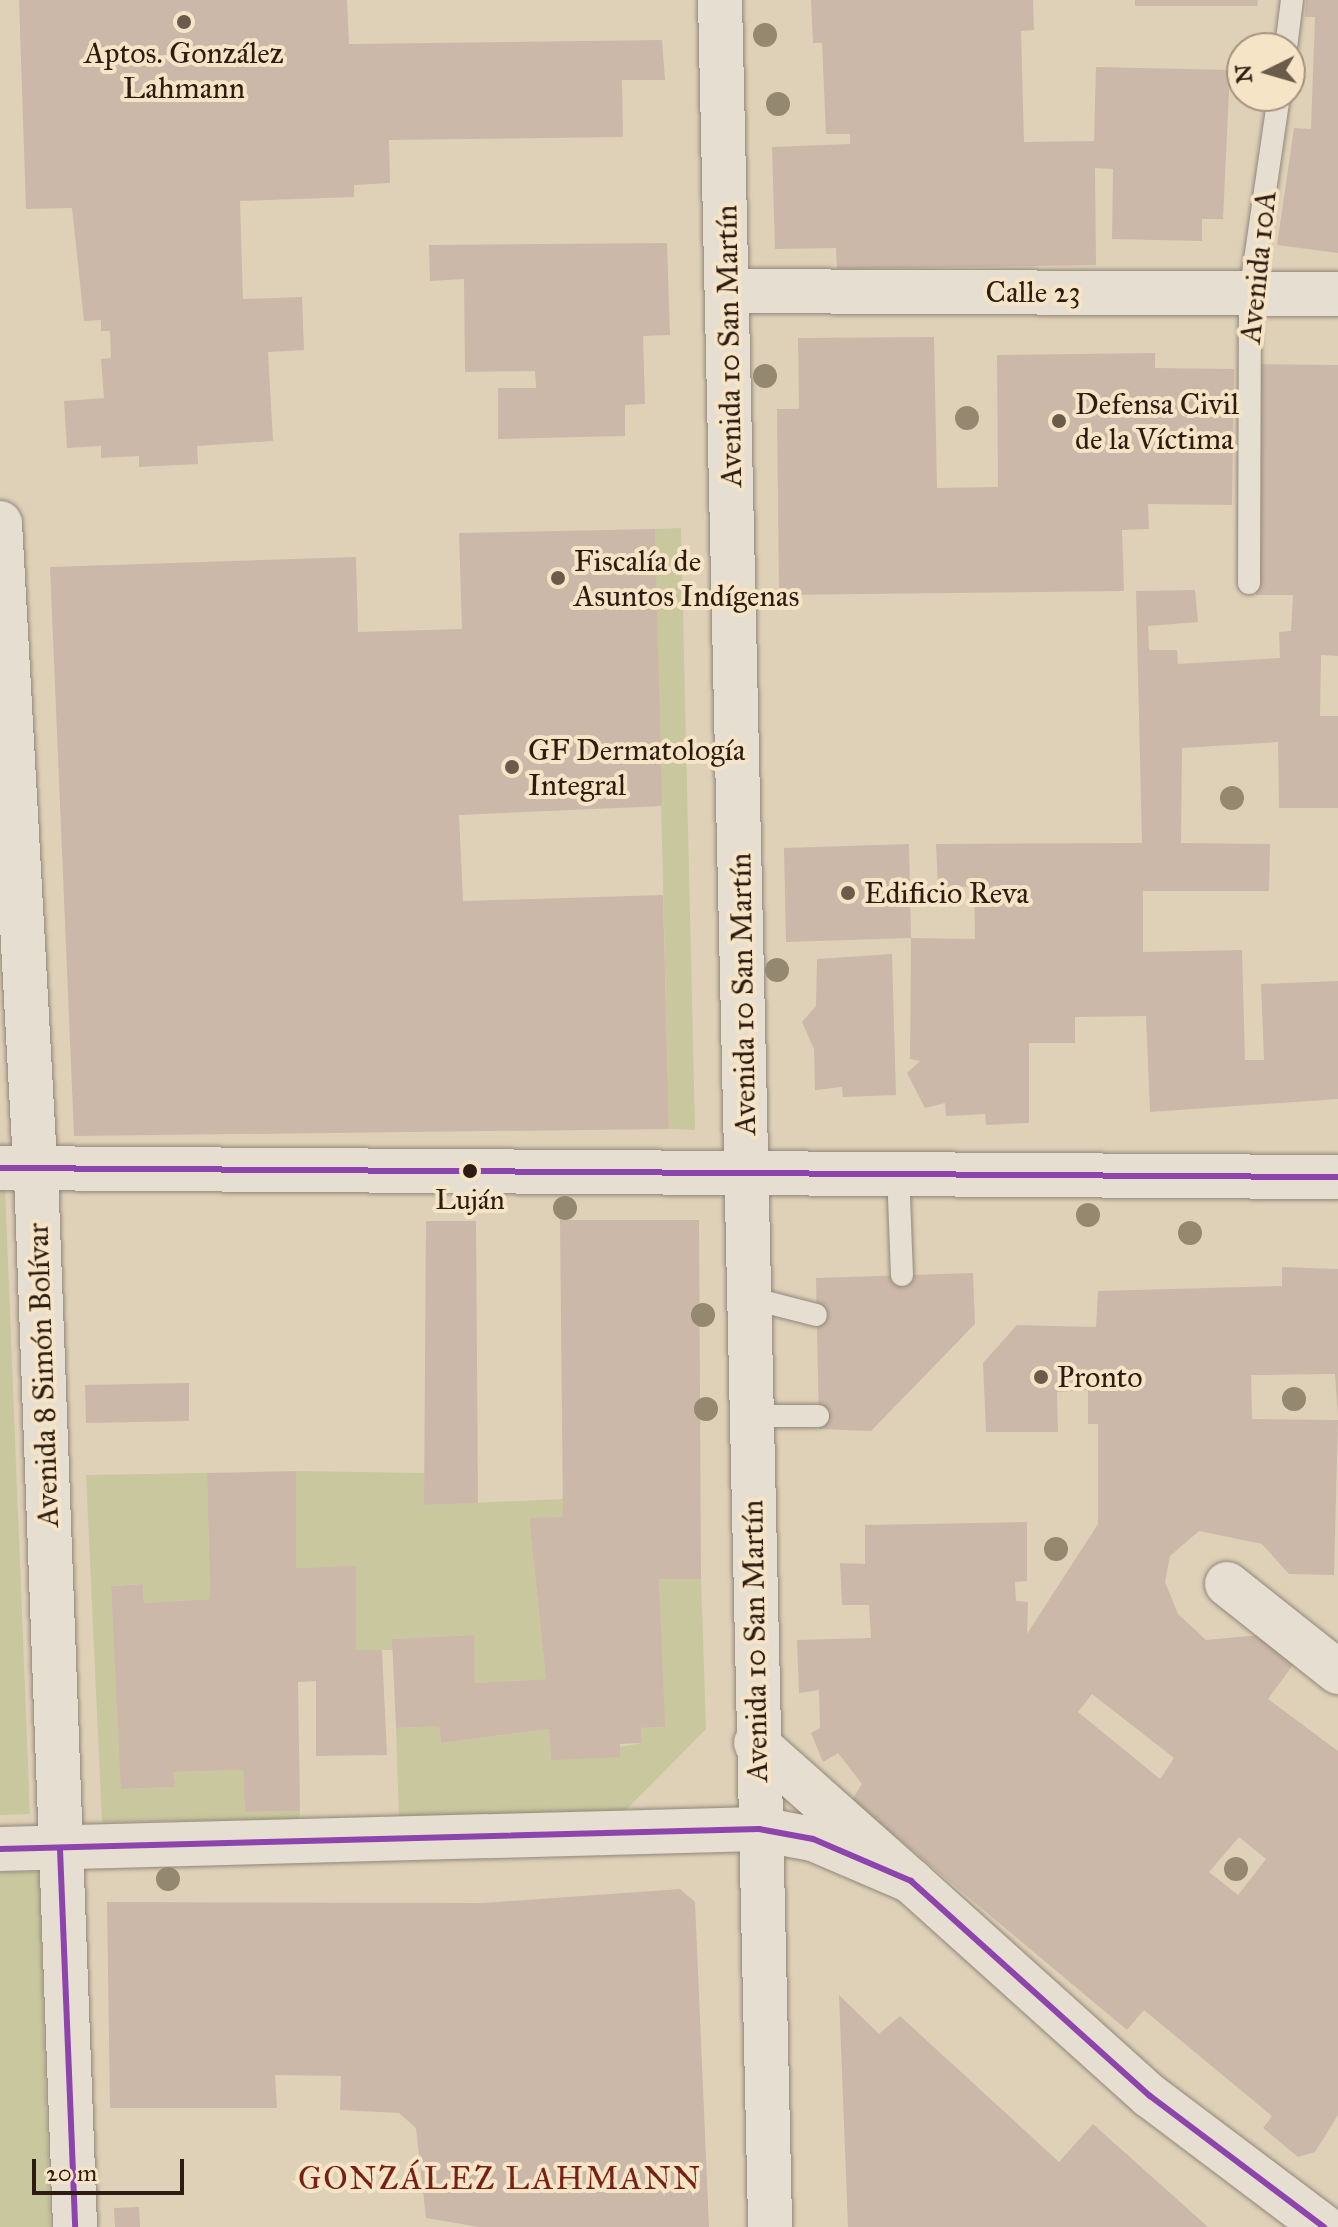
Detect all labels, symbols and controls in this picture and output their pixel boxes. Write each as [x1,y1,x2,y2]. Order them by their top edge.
marker: Aptos. González Lahmann [175,13,193,31]
north arrow [1226,32,1306,112]
place label: Aptos. González Lahmann [84,35,284,106]
text: N [1229,63,1258,84]
street label: Avenida 10A [1232,189,1284,345]
street label: Avenida 10 San Martín [709,205,749,487]
street label: Calle 23 [986,274,1080,310]
place label: Defensa Civil de la Víctima [1075,386,1239,456]
marker: Defensa Civil de la Víctima [1050,412,1068,430]
place label: Fiscalía de Asuntos Indígenas [574,543,799,614]
marker: Fiscalía de Asuntos Indígenas [549,569,567,587]
place label: GF Dermatología Integral [528,732,745,802]
marker: GF Dermatología Integral [503,758,521,776]
street label: Avenida 10 San Martín [723,853,763,1135]
place label: Edificio Reva [864,875,1029,911]
marker: Edificio Reva [839,884,857,902]
marker: Luján [462,1163,478,1179]
place label: Luján [435,1183,505,1217]
street label: Avenida 8 Simón Bolívar [20,1222,66,1528]
place label: Pronto [1057,1359,1143,1395]
marker: Pronto [1032,1368,1050,1386]
street label: Avenida 10 San Martín [735,1500,775,1782]
scale bar [36,2143,188,2193]
text: 20 m [46,2158,97,2188]
district label: GONZÁLEZ LAHMANN [298,2160,702,2198]

